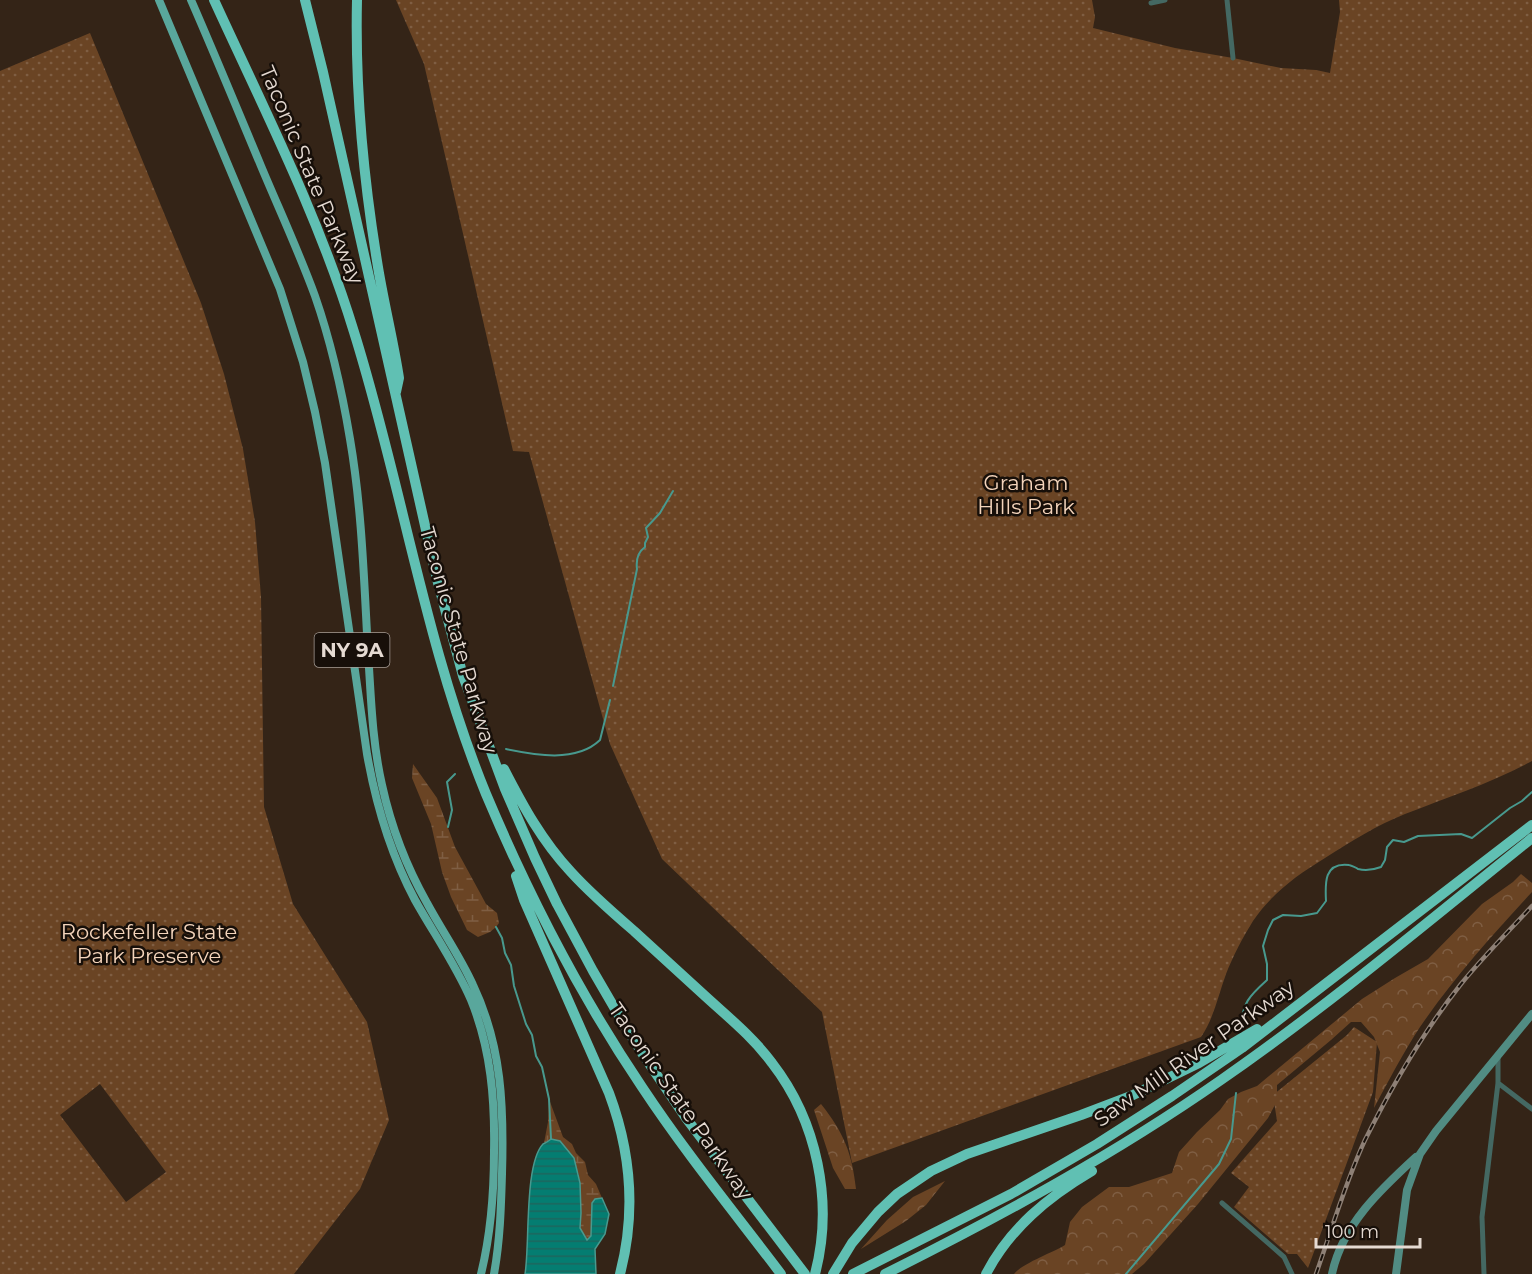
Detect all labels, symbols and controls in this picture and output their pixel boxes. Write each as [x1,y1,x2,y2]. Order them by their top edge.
street label: Taconic State Parkway [255,62,370,288]
park label: Graham Hills Park [977,470,1075,519]
street label: Taconic State Parkway [415,524,503,757]
road number: NY 9A [314,633,389,667]
park label: Rockefeller State Park Preserve [61,919,237,968]
street label: Saw Mill River Parkway [1089,974,1300,1132]
street label: Taconic State Parkway [604,998,759,1205]
scale bar [1316,1211,1420,1249]
text: 100 m [1325,1221,1379,1243]

